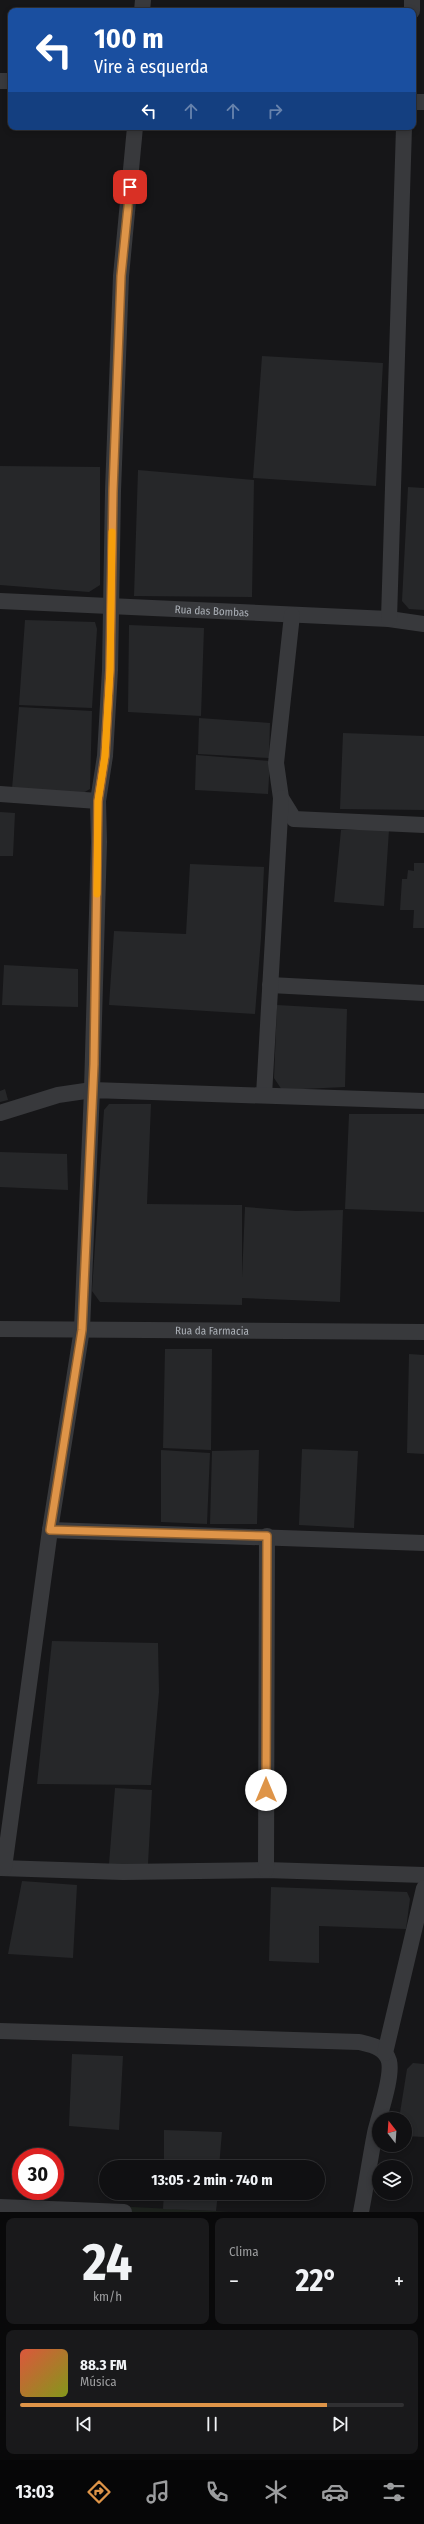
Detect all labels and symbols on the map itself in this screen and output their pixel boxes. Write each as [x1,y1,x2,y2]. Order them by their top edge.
pin [113,170,147,204]
street label: Rua das Bombas [174,603,249,620]
street label: Rua da Farmacia [175,1324,249,1338]
position arrow [245,1769,287,1811]
north arrow [372,2112,412,2152]
speed limit sign: 30 [12,2148,64,2200]

